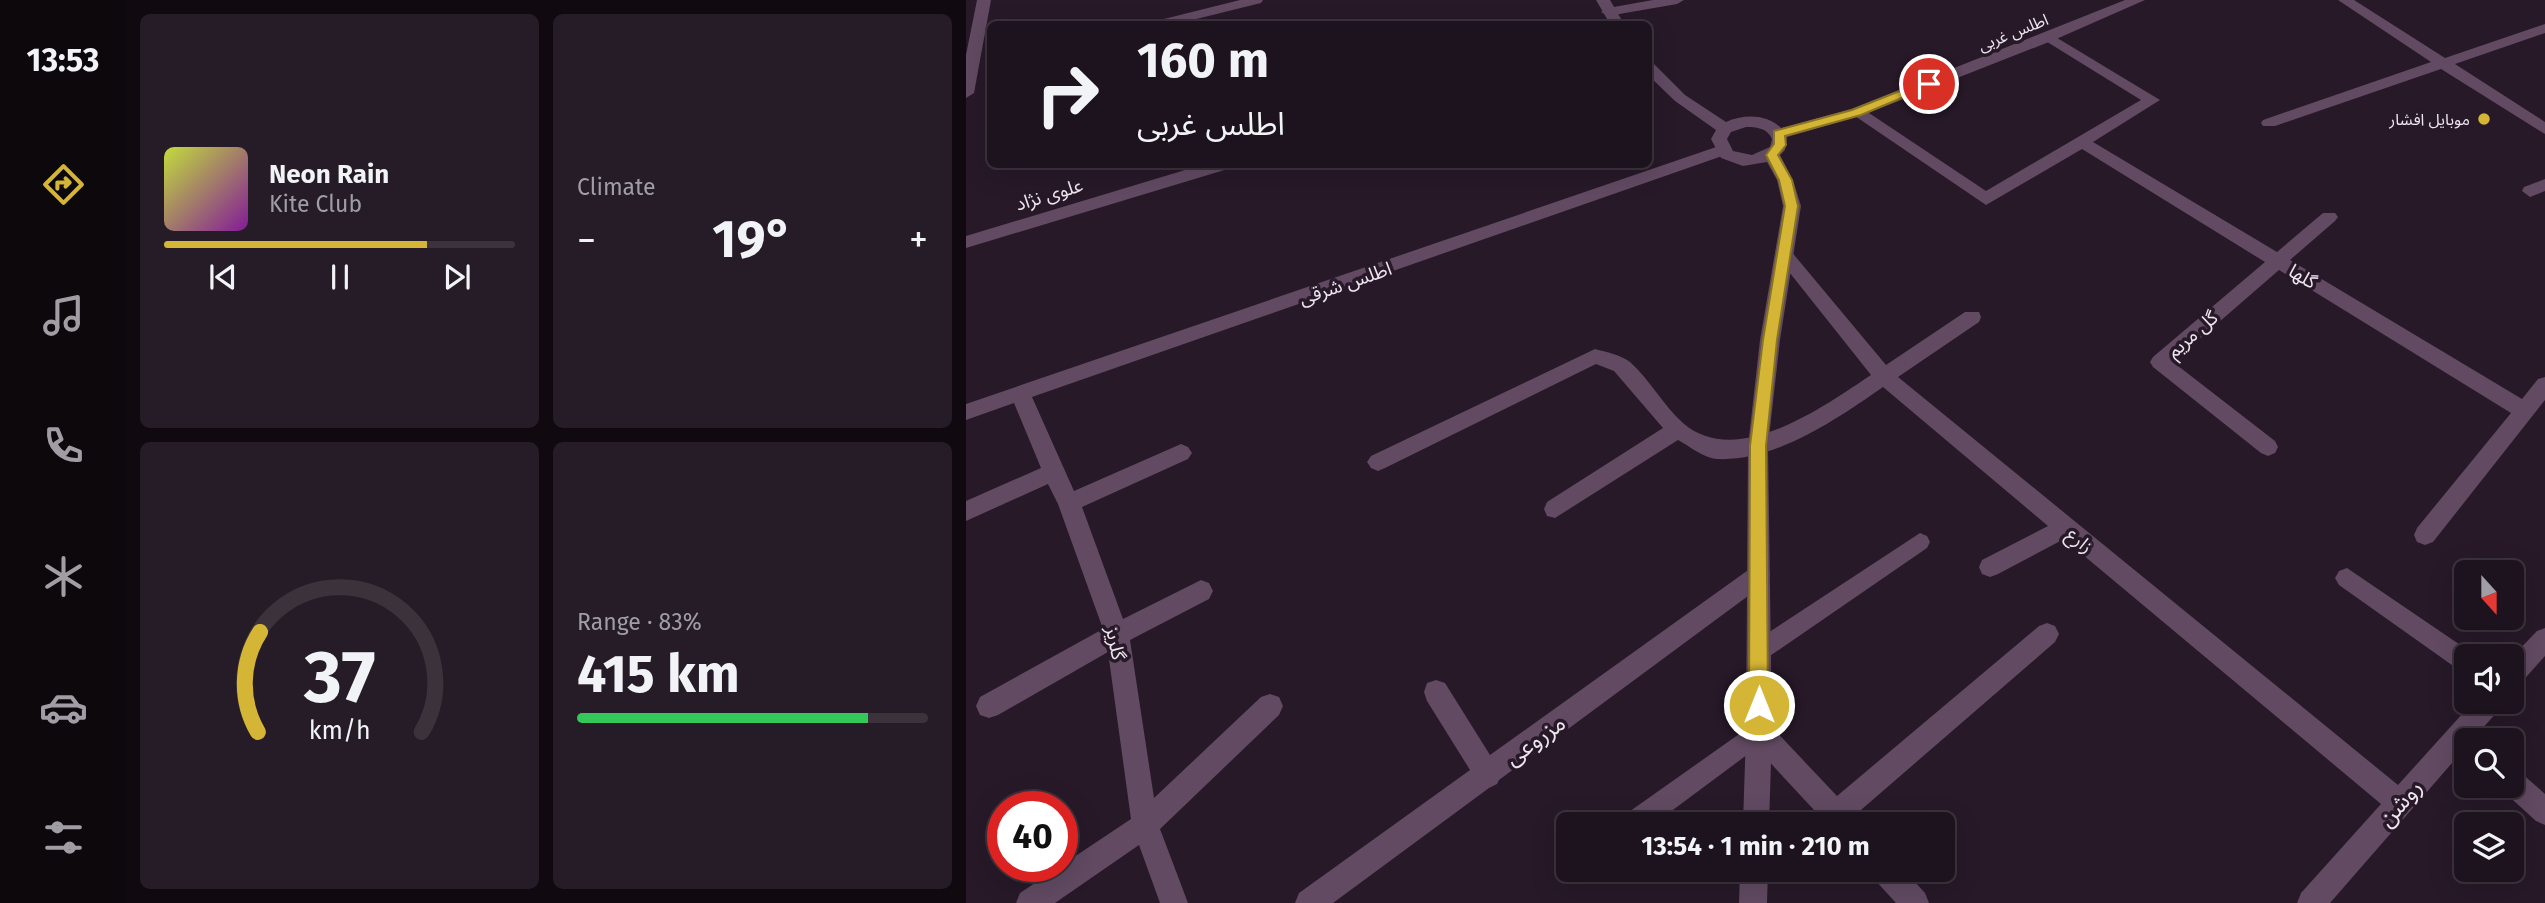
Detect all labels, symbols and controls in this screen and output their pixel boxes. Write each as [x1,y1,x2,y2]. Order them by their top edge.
street label: اطلس غربی [1975,10,2051,55]
text: 160 m [1137,31,1269,90]
text: 13:53 [27,41,99,79]
icon: right [1022,49,1113,140]
pin [1899,54,1959,114]
icon: arrive [1910,65,1948,103]
text: اطلس غربی [1137,105,1285,143]
place label: موبایل افشار [2388,110,2470,129]
marker: موبایل افشار [2476,111,2492,127]
text: Neon Rain [269,159,389,190]
icon: directions [39,160,88,209]
text: Climate [577,173,656,201]
street label: علوی نژاد [1013,173,1086,216]
text: Kite Club [269,190,362,218]
text: 19° [712,208,793,271]
text: − [577,217,596,263]
text: + [909,217,928,263]
street label: اطلس شرقی [1296,257,1395,310]
icon: previous [204,258,242,296]
icon: pause [321,258,359,296]
icon: next [438,258,476,296]
street label: گلها [2285,259,2322,294]
icon: music [39,291,88,340]
street label: گل مریم [2162,305,2225,365]
icon: phone [39,421,88,470]
street label: زارع [2060,523,2098,560]
icon: climate [39,552,88,601]
north arrow [2454,560,2524,630]
map controls [2454,560,2524,882]
text: Range · 83% [577,608,702,636]
street label: گلریز [1101,623,1131,663]
text: 37 [303,634,375,721]
text: 415 km [577,643,740,706]
button: sound [2454,644,2524,714]
position arrow [1722,668,1796,742]
icon: car [39,683,88,732]
street label: مزروعی [1499,709,1571,771]
text: km/h [309,715,370,745]
button: search [2454,728,2524,798]
street label: روشن [2372,774,2428,832]
speed limit sign: 40 [987,791,1078,882]
button: layers [2454,812,2524,882]
icon: filters [39,813,88,862]
text: 13:54 · 1 min · 210 m [1641,831,1870,862]

